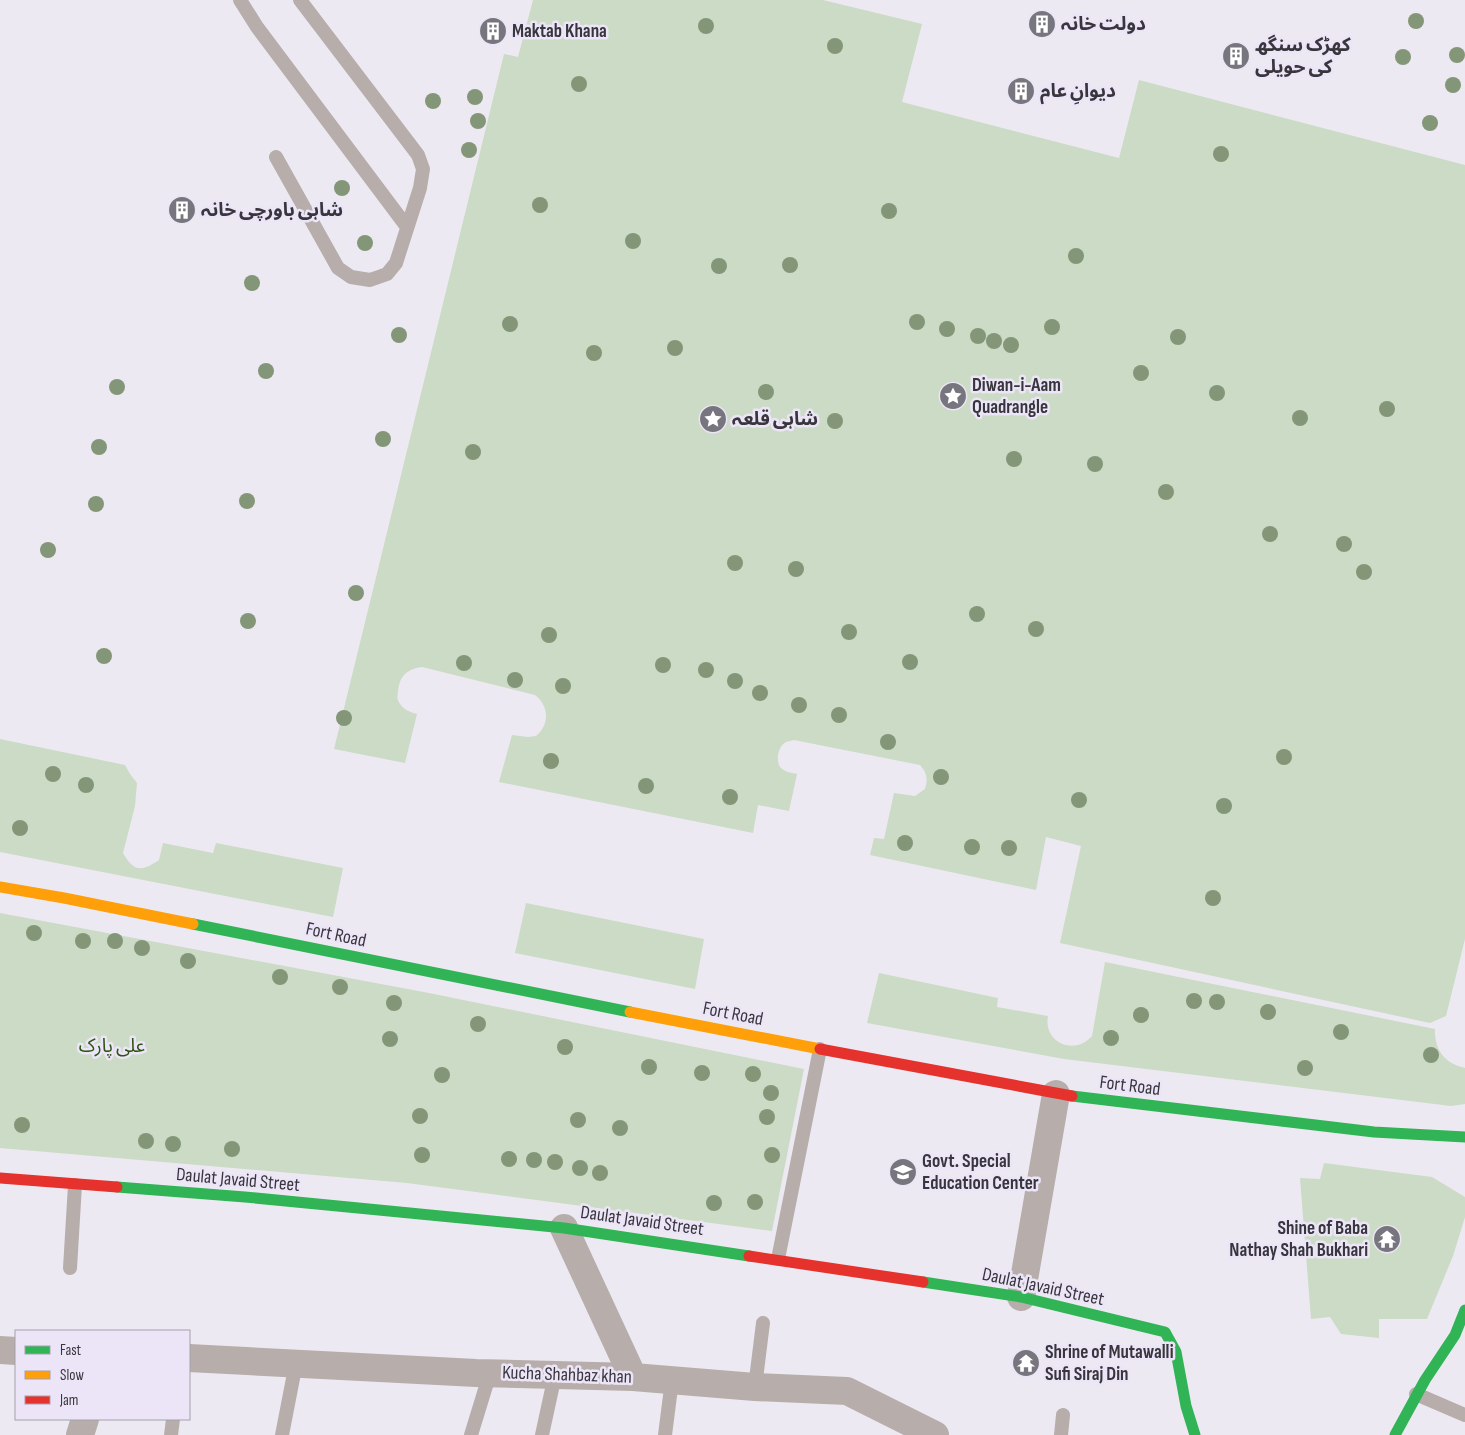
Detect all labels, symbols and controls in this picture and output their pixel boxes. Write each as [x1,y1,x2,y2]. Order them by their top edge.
building icon: دولت خانہ [1027,9,1057,39]
place label: دولت خانہ [1061,13,1146,36]
building icon: Maktab Khana [478,16,508,46]
place label: Maktab Khana [512,20,607,43]
place label: کھڑک سنگھ کی حویلی [1255,34,1351,79]
building icon: کھڑک سنگھ کی حویلی [1221,41,1251,71]
building icon: دیوانِ عام [1006,76,1036,106]
place label: دیوانِ عام [1040,80,1116,105]
building icon: شاہی باورچی خانہ [167,195,197,225]
place label: شاہی باورچی خانہ [201,199,343,222]
place label: Diwan-i-Aam Quadrangle [972,374,1061,419]
place icon: Diwan-i-Aam Quadrangle [938,381,968,411]
place icon: شاہی قلعہ [698,404,728,434]
place label: شاہی قلعہ [732,408,818,431]
street label: Fort Road [304,917,368,953]
street label: Fort Road [701,997,765,1031]
park label: علی پارک [79,1035,145,1058]
street label: Fort Road [1098,1071,1162,1101]
place label: Govt. Special Education Center [922,1150,1039,1195]
school or university icon: Govt. Special Education Center [888,1157,918,1187]
street label: Daulat Javaid Street [175,1163,301,1197]
street label: Daulat Javaid Street [579,1201,705,1241]
place label: Shine of Baba Nathay Shah Bukhari [1229,1217,1368,1262]
temple icon: Shine of Baba Nathay Shah Bukhari [1372,1224,1402,1254]
street label: Daulat Javaid Street [980,1263,1106,1311]
legend [15,1330,190,1420]
text: Fast [60,1341,82,1360]
place label: Shrine of Mutawalli Sufi Siraj Din [1045,1341,1174,1386]
temple icon: Shrine of Mutawalli Sufi Siraj Din [1011,1348,1041,1378]
street label: Kucha Shahbaz khan [502,1361,632,1389]
text: Slow [60,1366,84,1385]
text: Jam [59,1391,78,1410]

